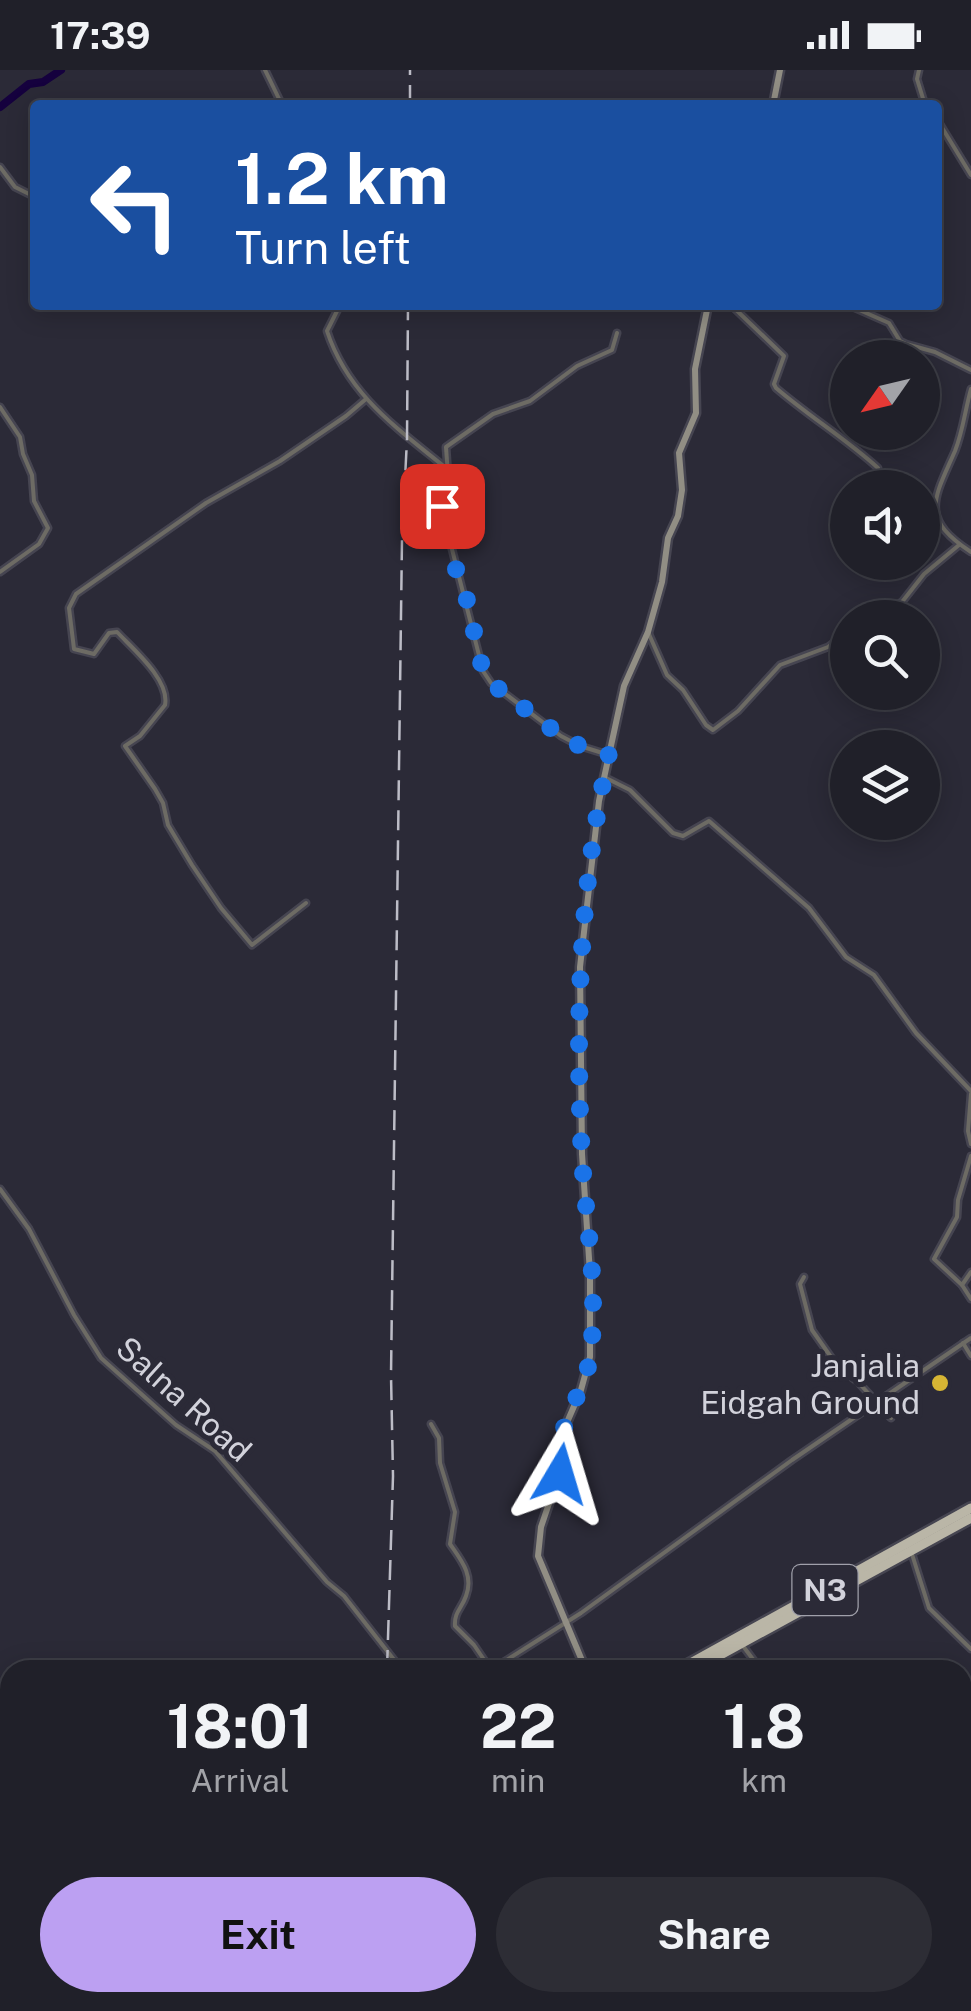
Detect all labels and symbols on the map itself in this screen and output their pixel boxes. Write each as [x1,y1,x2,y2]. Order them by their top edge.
north arrow [830,340,940,450]
pin [400,464,485,549]
street label: Salna Road [109,1329,259,1469]
place label: Janjalia Eidgah Ground [700,1347,920,1421]
marker: Janjalia Eidgah Ground [929,1372,951,1394]
position arrow [508,1422,612,1526]
road number: N3 [792,1565,858,1615]

